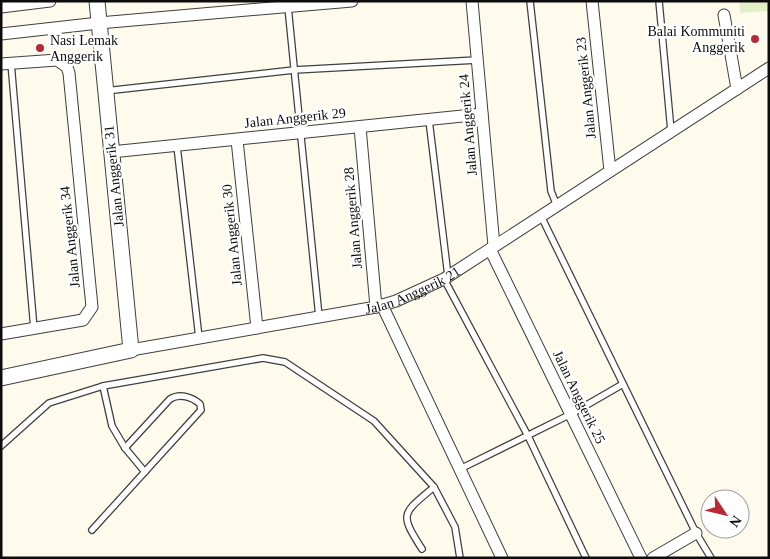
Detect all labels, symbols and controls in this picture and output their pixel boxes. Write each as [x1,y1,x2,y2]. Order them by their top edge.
place label: Balai Kommuniti Anggerik [647,24,745,55]
place label: Nasi Lemak Anggerik [50,33,118,64]
marker: Balai Kommuniti Anggerik [749,33,761,45]
street label: Jalan Anggerik 23 [573,37,599,139]
marker: Nasi Lemak Anggerik [34,42,46,54]
street label: Jalan Anggerik 24 [456,74,480,176]
street label: Jalan Anggerik 29 [244,105,346,131]
street label: Jalan Anggerik 31 [101,125,127,227]
street label: Jalan Anggerik 28 [341,167,365,269]
street label: Jalan Anggerik 30 [219,184,245,286]
street label: Jalan Anggerik 34 [57,186,83,288]
street label: Jalan Anggerik 21 [364,263,463,316]
street label: Jalan Anggerik 25 [550,348,608,446]
north arrow [700,489,750,539]
text: N [726,513,744,530]

